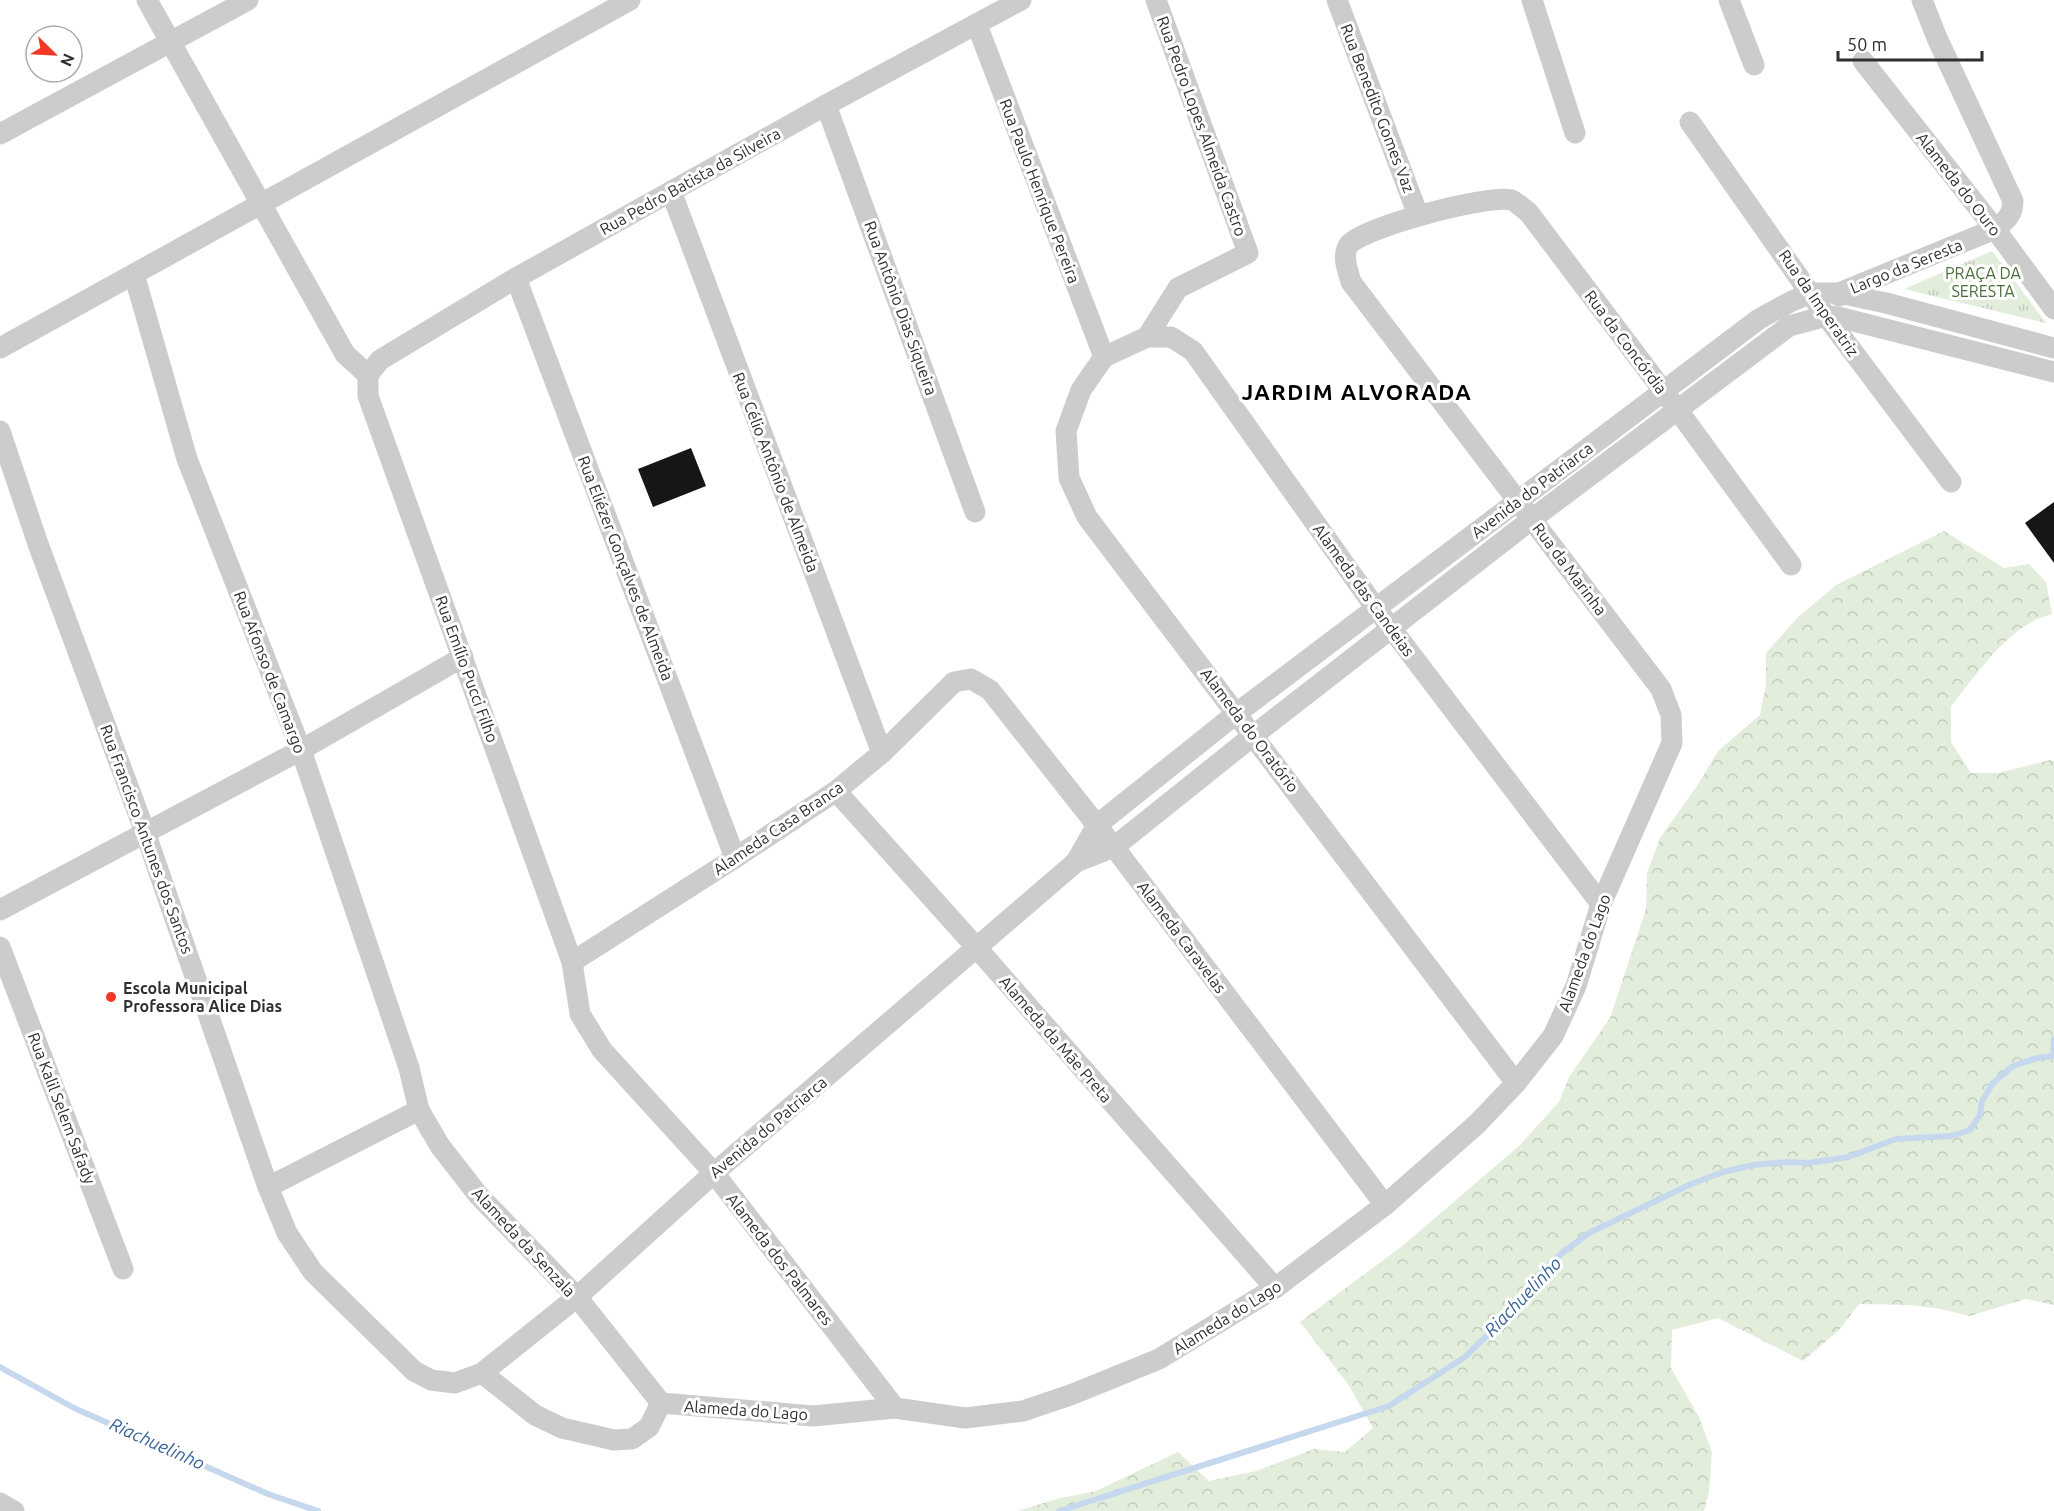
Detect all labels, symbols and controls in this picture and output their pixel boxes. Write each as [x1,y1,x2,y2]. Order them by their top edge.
street label: Rua Pedro Lopes Almeida Castro [1154,14,1250,238]
street label: Rua Benedito Gomes Vaz [1337,21,1419,195]
north arrow [24,24,84,84]
scale bar [1838,24,1982,62]
text: 50 m [1847,34,1887,54]
text: N [57,51,78,69]
street label: Rua Paulo Henrique Pereira [996,96,1084,286]
street label: Rua Pedro Batista da Silveira [597,124,783,238]
street label: Alameda do Ouro [1913,129,2005,239]
street label: Rua Antônio Dias Siqueira [861,218,941,398]
street label: Largo da Seresta [1847,235,1965,297]
street label: Rua da Imperatriz [1775,246,1863,360]
park label: PRAÇA DA SERESTA [1945,264,2022,300]
street label: Rua da Concórdia [1581,287,1671,397]
street label: Rua Célio Antônio de Almeida [730,370,822,574]
district label: JARDIM ALVORADA [1242,379,1472,404]
street label: Avenida do Patriarca [1468,439,1596,541]
street label: Rua Eliézer Gonçalves de Almeida [575,453,677,683]
street label: Rua da Marinha [1529,519,1611,619]
street label: Alameda das Candeias [1310,520,1418,660]
street label: Rua Afonso de Camargo [231,588,309,756]
street label: Rua Emílio Pucci Filho [432,593,502,745]
street label: Alameda do Oratório [1197,664,1303,796]
street label: Rua Francisco Antunes dos Santos [97,722,197,956]
street label: Alameda Casa Branca [710,778,846,878]
street label: Alameda Caravelas [1134,878,1230,996]
street label: Alameda do Lago [1554,892,1614,1014]
street label: Alameda da Mãe Preta [996,972,1116,1106]
place label: Escola Municipal Professora Alice Dias [123,979,282,1015]
marker: Escola Municipal Professora Alice Dias [104,990,118,1004]
street label: Rua Kalil Selem Safady [25,1030,99,1186]
street label: Avenida do Patriarca [706,1073,830,1181]
street label: Alameda da Senzala [469,1184,579,1300]
street label: Alameda dos Palmares [723,1190,837,1328]
water label: Riachuelinho [1480,1253,1565,1340]
street label: Alameda do Lago [1170,1276,1284,1358]
street label: Alameda do Lago [683,1397,809,1423]
water label: Riachuelinho [107,1413,208,1473]

